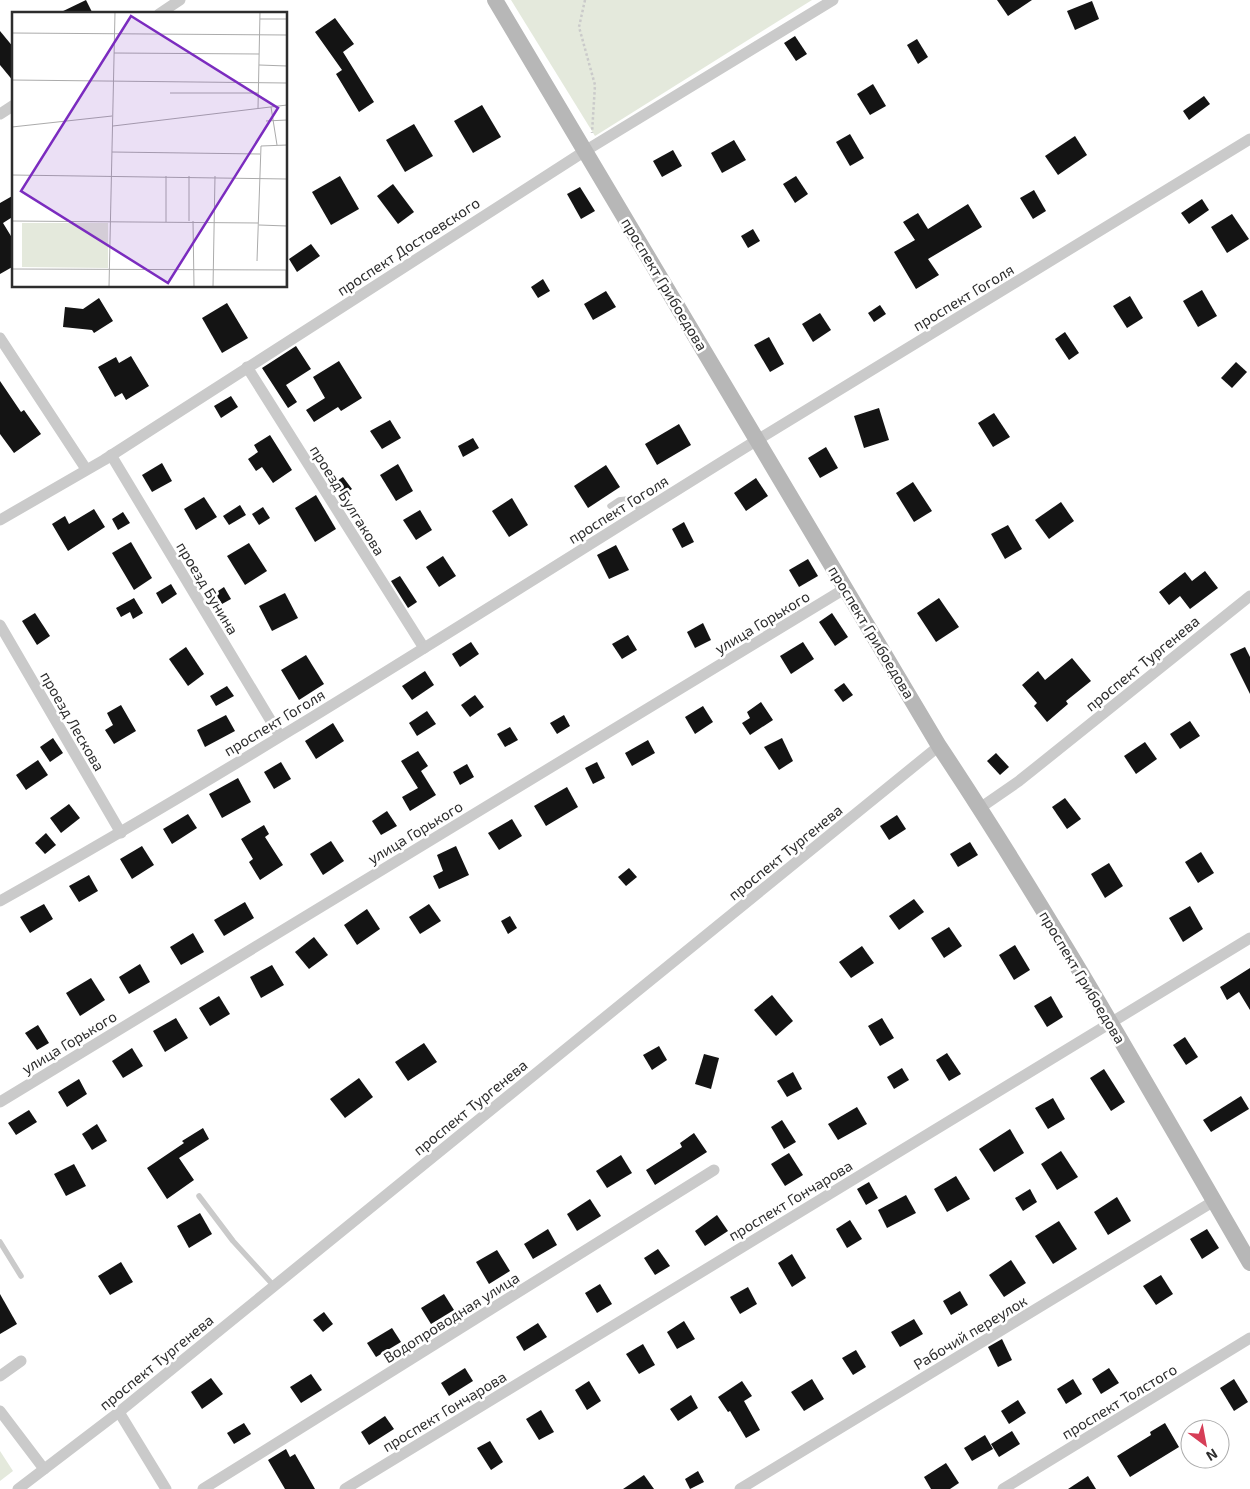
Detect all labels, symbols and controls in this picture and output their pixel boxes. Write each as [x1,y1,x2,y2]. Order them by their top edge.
inset map [12,12,288,288]
street label: проспект Достоевского [333,193,483,299]
street label: проспект Грибоедова [618,214,712,354]
street label: проспект Гоголя [909,260,1017,334]
street label: проезд Булгакова [306,442,389,559]
street label: проспект Гоголя [565,471,671,547]
street label: проезд Бунина [172,538,243,638]
street label: проспект Грибоедова [825,562,919,702]
street label: улица Горького [711,587,813,658]
street label: проспект Тургенева [1081,611,1203,715]
street label: проезд Лескова [37,668,109,774]
street label: проспект Гоголя [220,685,328,759]
street label: улица Горького [364,797,466,868]
street label: проспект Тургенева [724,800,846,904]
street label: проспект Грибоедова [1036,907,1130,1047]
street label: улица Горького [18,1007,120,1078]
street label: проспект Тургенева [409,1055,531,1159]
street label: проспект Гончарова [725,1156,855,1244]
street label: Водопроводная улица [380,1268,523,1367]
street label: Рабочий переулок [910,1291,1031,1374]
street label: проспект Тургенева [95,1310,217,1414]
street label: проспект Толстого [1058,1359,1180,1443]
street label: проспект Гончарова [379,1367,509,1455]
north arrow [1180,1419,1230,1469]
text: N [1203,1446,1221,1465]

